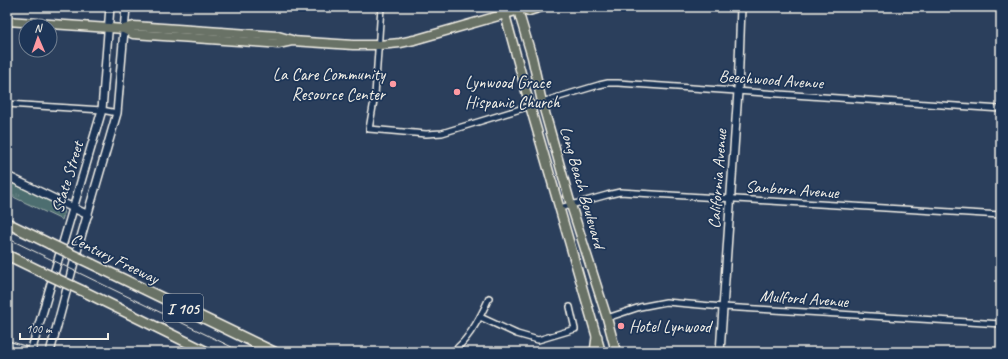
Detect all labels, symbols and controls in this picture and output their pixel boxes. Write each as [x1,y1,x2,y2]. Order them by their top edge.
north arrow [18,18,58,58]
text: N [34,21,43,35]
place label: La Care Community Resource Center [273,64,387,105]
street label: Beechwood Avenue [718,65,825,94]
place label: Lynwood Grace Hispanic Church [465,72,561,113]
marker: La Care Community Resource Center [388,79,398,89]
marker: Lynwood Grace Hispanic Church [452,87,462,97]
street label: Long Beach Boulevard [555,124,611,254]
street label: California Avenue [704,127,732,229]
street label: State Street [47,137,89,215]
street label: Sanborn Avenue [745,176,841,203]
street label: Century Freeway [67,228,163,289]
street label: Mulford Avenue [759,285,850,312]
road number: I 105 [163,294,203,322]
scale bar [20,315,108,341]
place label: Hotel Lynwood [629,316,713,337]
text: 100 m [26,321,53,337]
marker: Hotel Lynwood [616,321,626,331]

